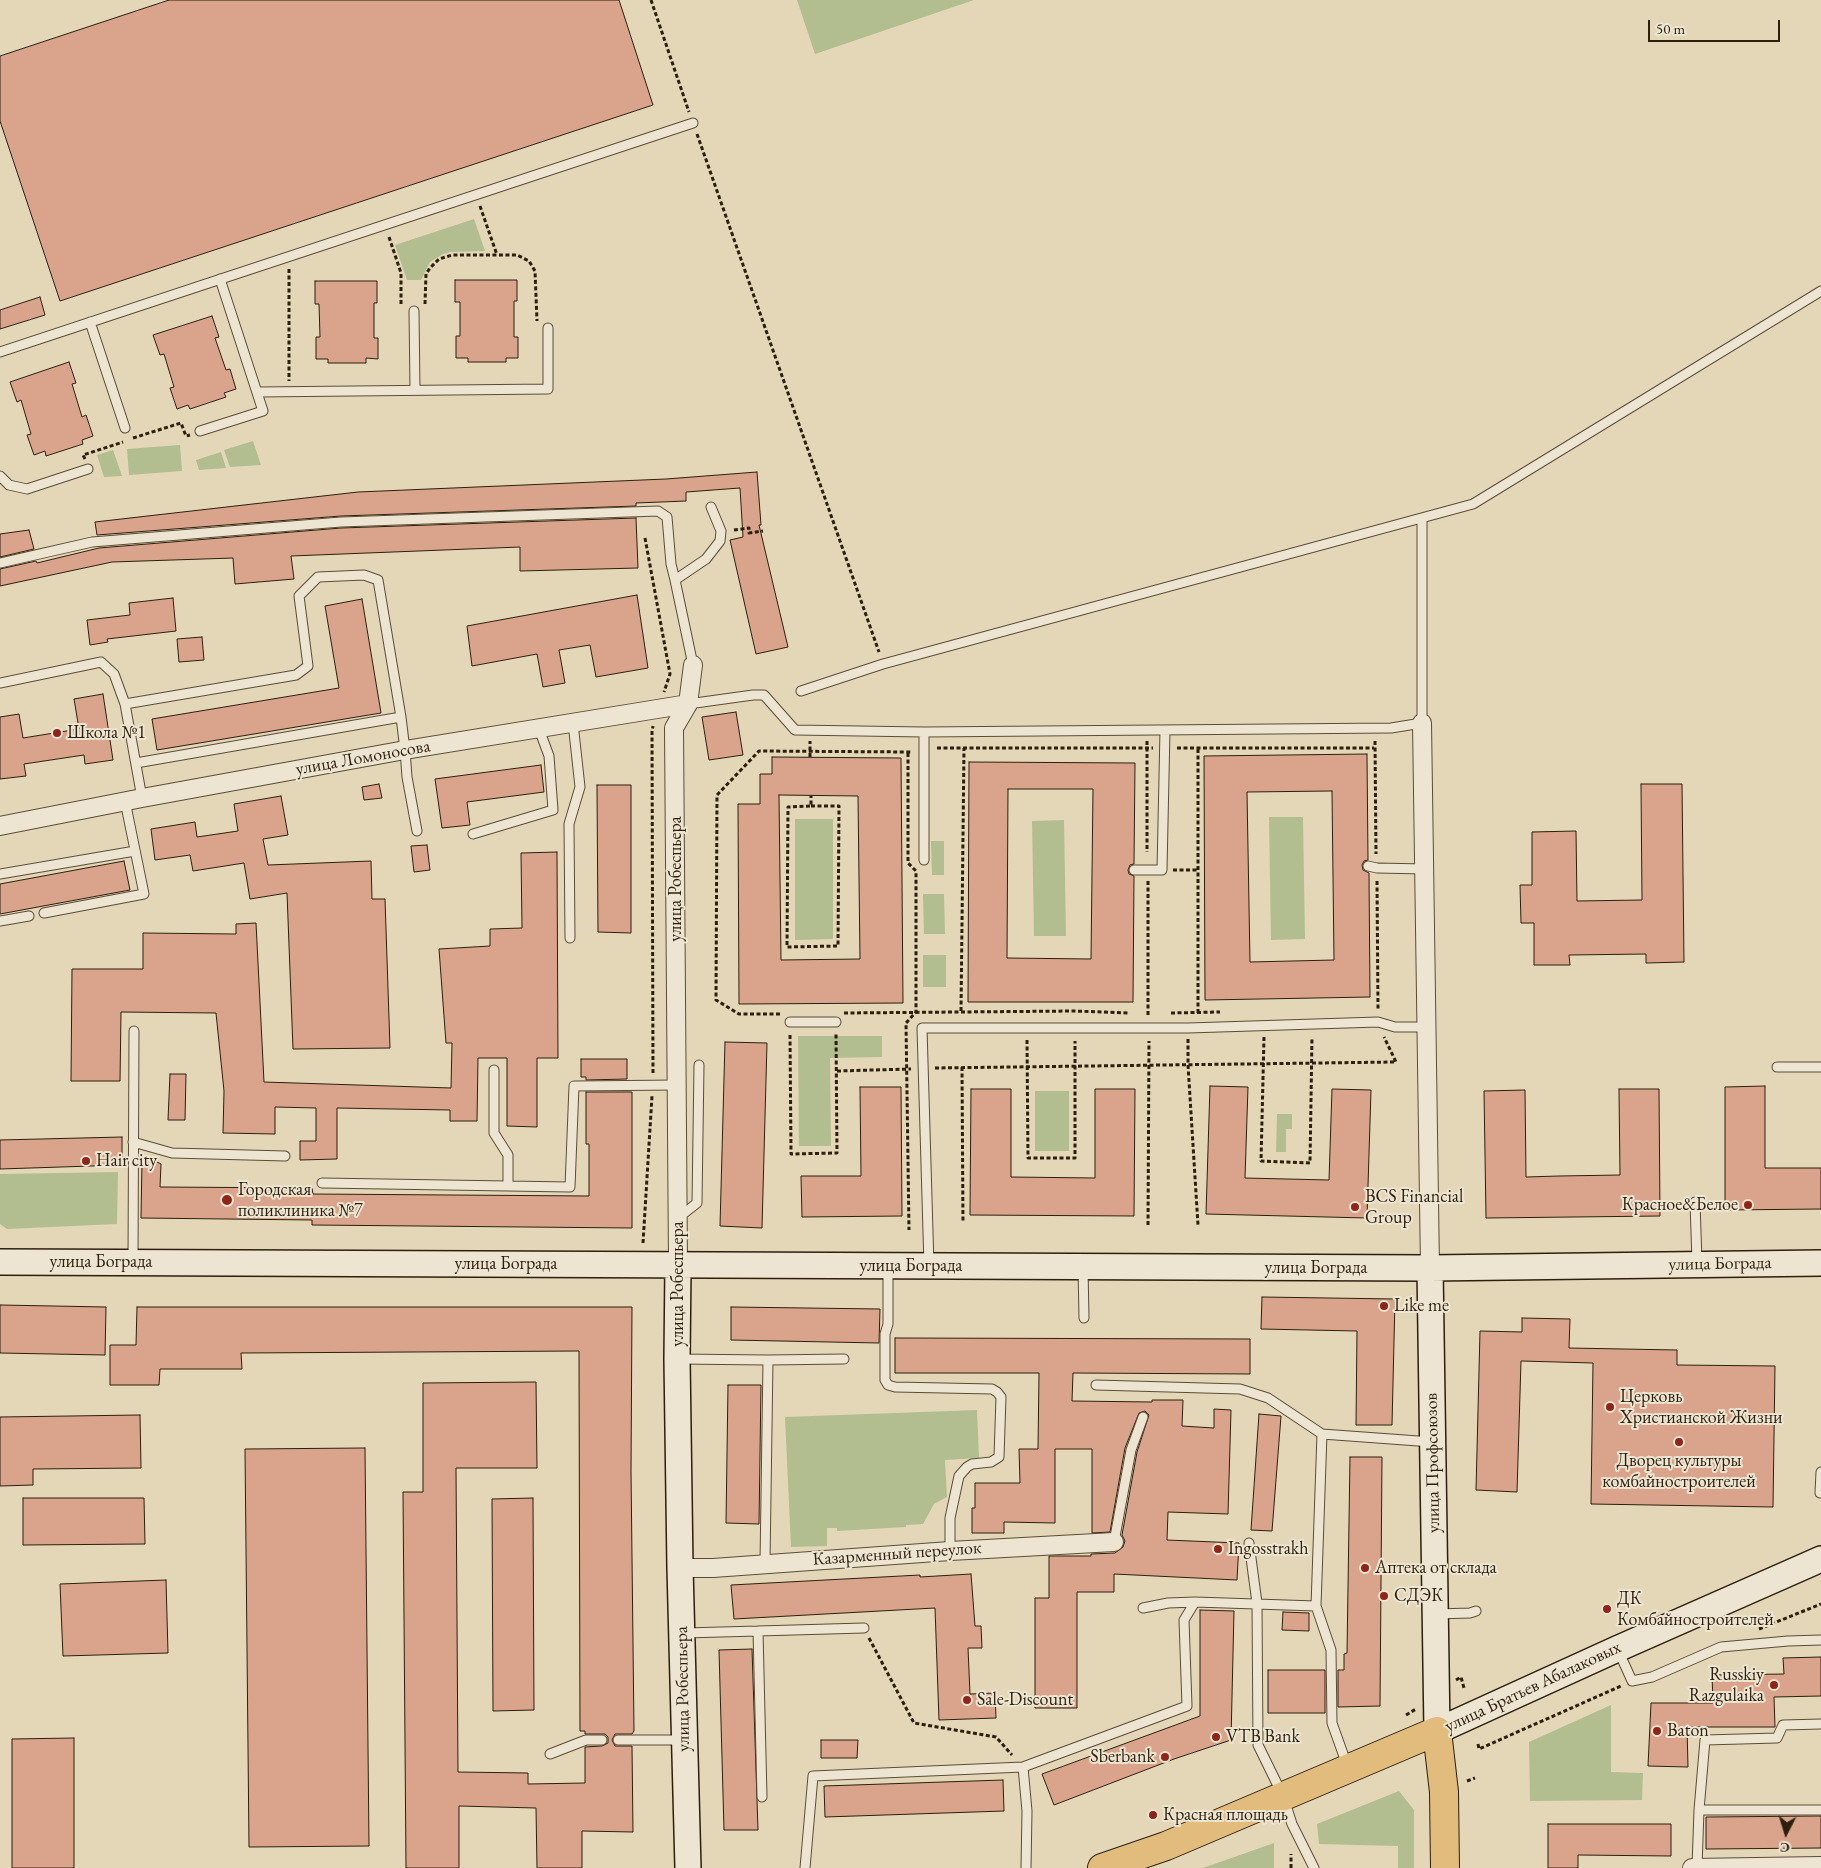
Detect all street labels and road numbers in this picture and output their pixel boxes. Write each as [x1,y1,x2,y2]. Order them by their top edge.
street label: улица Ломоносова [294,736,432,780]
street label: улица Робеспьера [665,816,687,942]
street label: улица Робеспьера [667,1221,689,1347]
street label: улица Бограда [49,1251,153,1273]
street label: улица Бограда [1668,1252,1772,1276]
street label: улица Бограда [454,1253,558,1275]
street label: улица Бограда [859,1255,963,1277]
street label: улица Бограда [1264,1257,1368,1279]
street label: улица Профсоюзов [1421,1393,1445,1533]
street label: Казарменный переулок [812,1537,982,1571]
street label: улица Робеспьера [671,1626,695,1752]
street label: улица Братьев Абалаковых [1441,1637,1625,1737]

